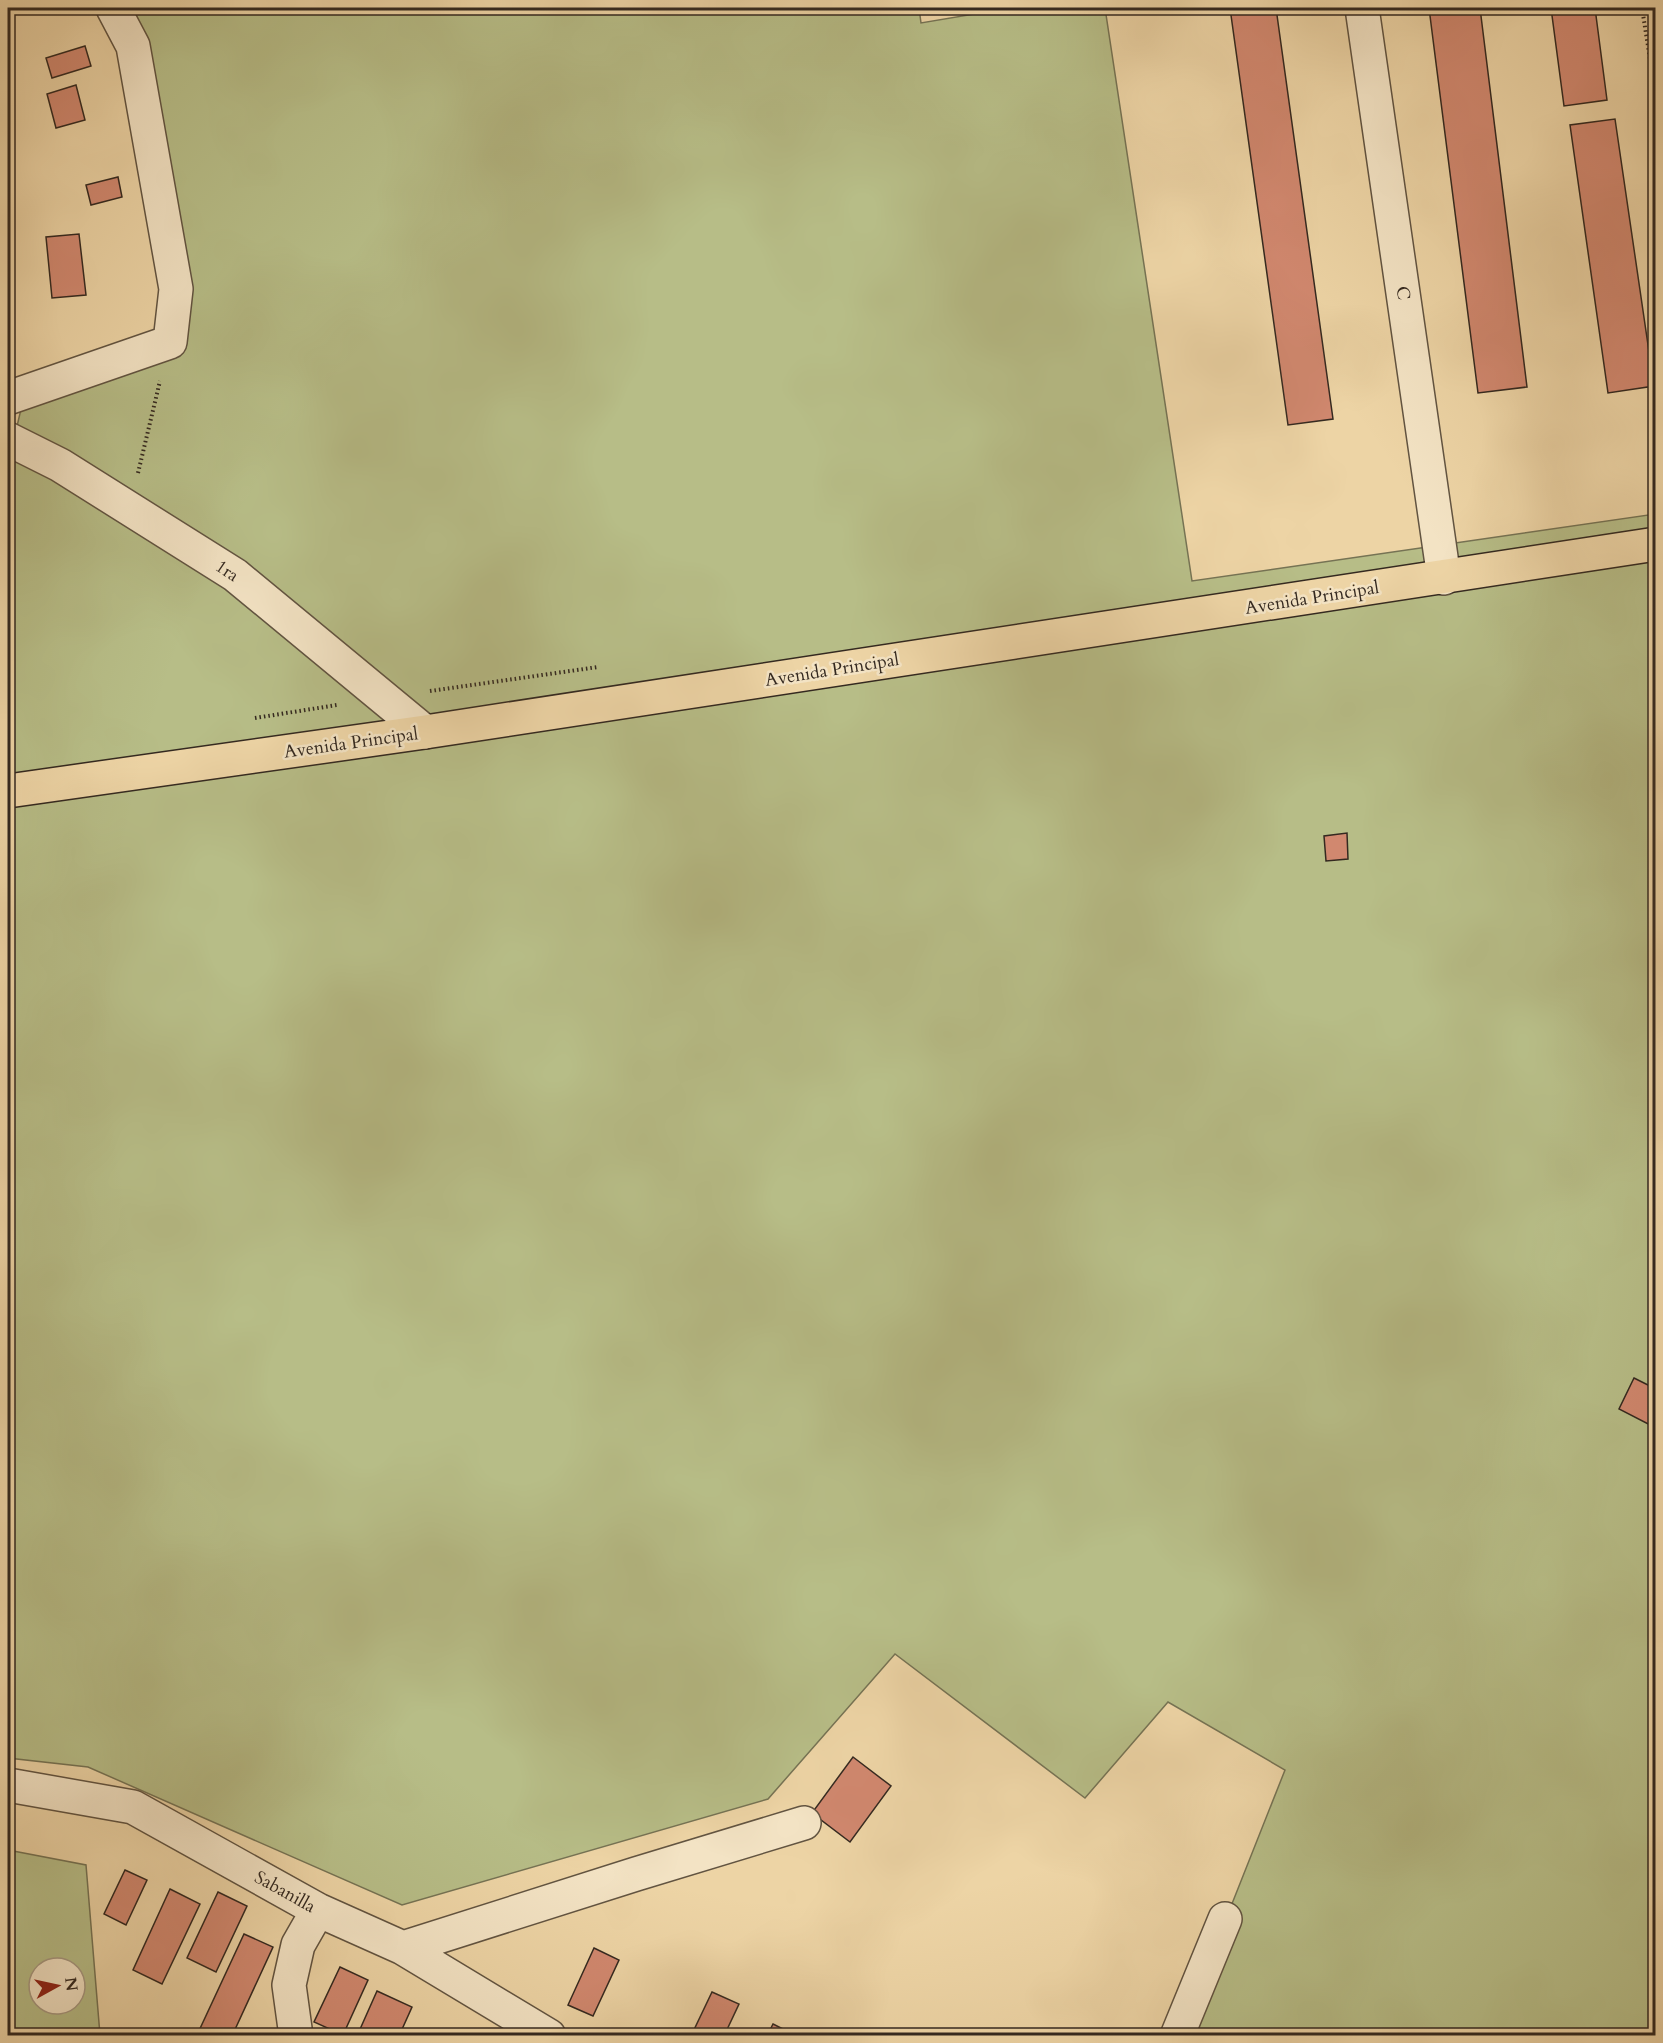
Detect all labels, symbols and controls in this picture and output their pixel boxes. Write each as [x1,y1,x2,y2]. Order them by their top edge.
street label: C [1390,284,1416,302]
street label: 1ra [210,554,244,588]
street label: Avenida Principal [1243,575,1381,621]
street label: Avenida Principal [763,647,901,693]
street label: Avenida Principal [282,721,420,765]
street label: Sabanilla [250,1865,320,1919]
north arrow [27,1956,87,2016]
text: N [59,1976,83,1993]

